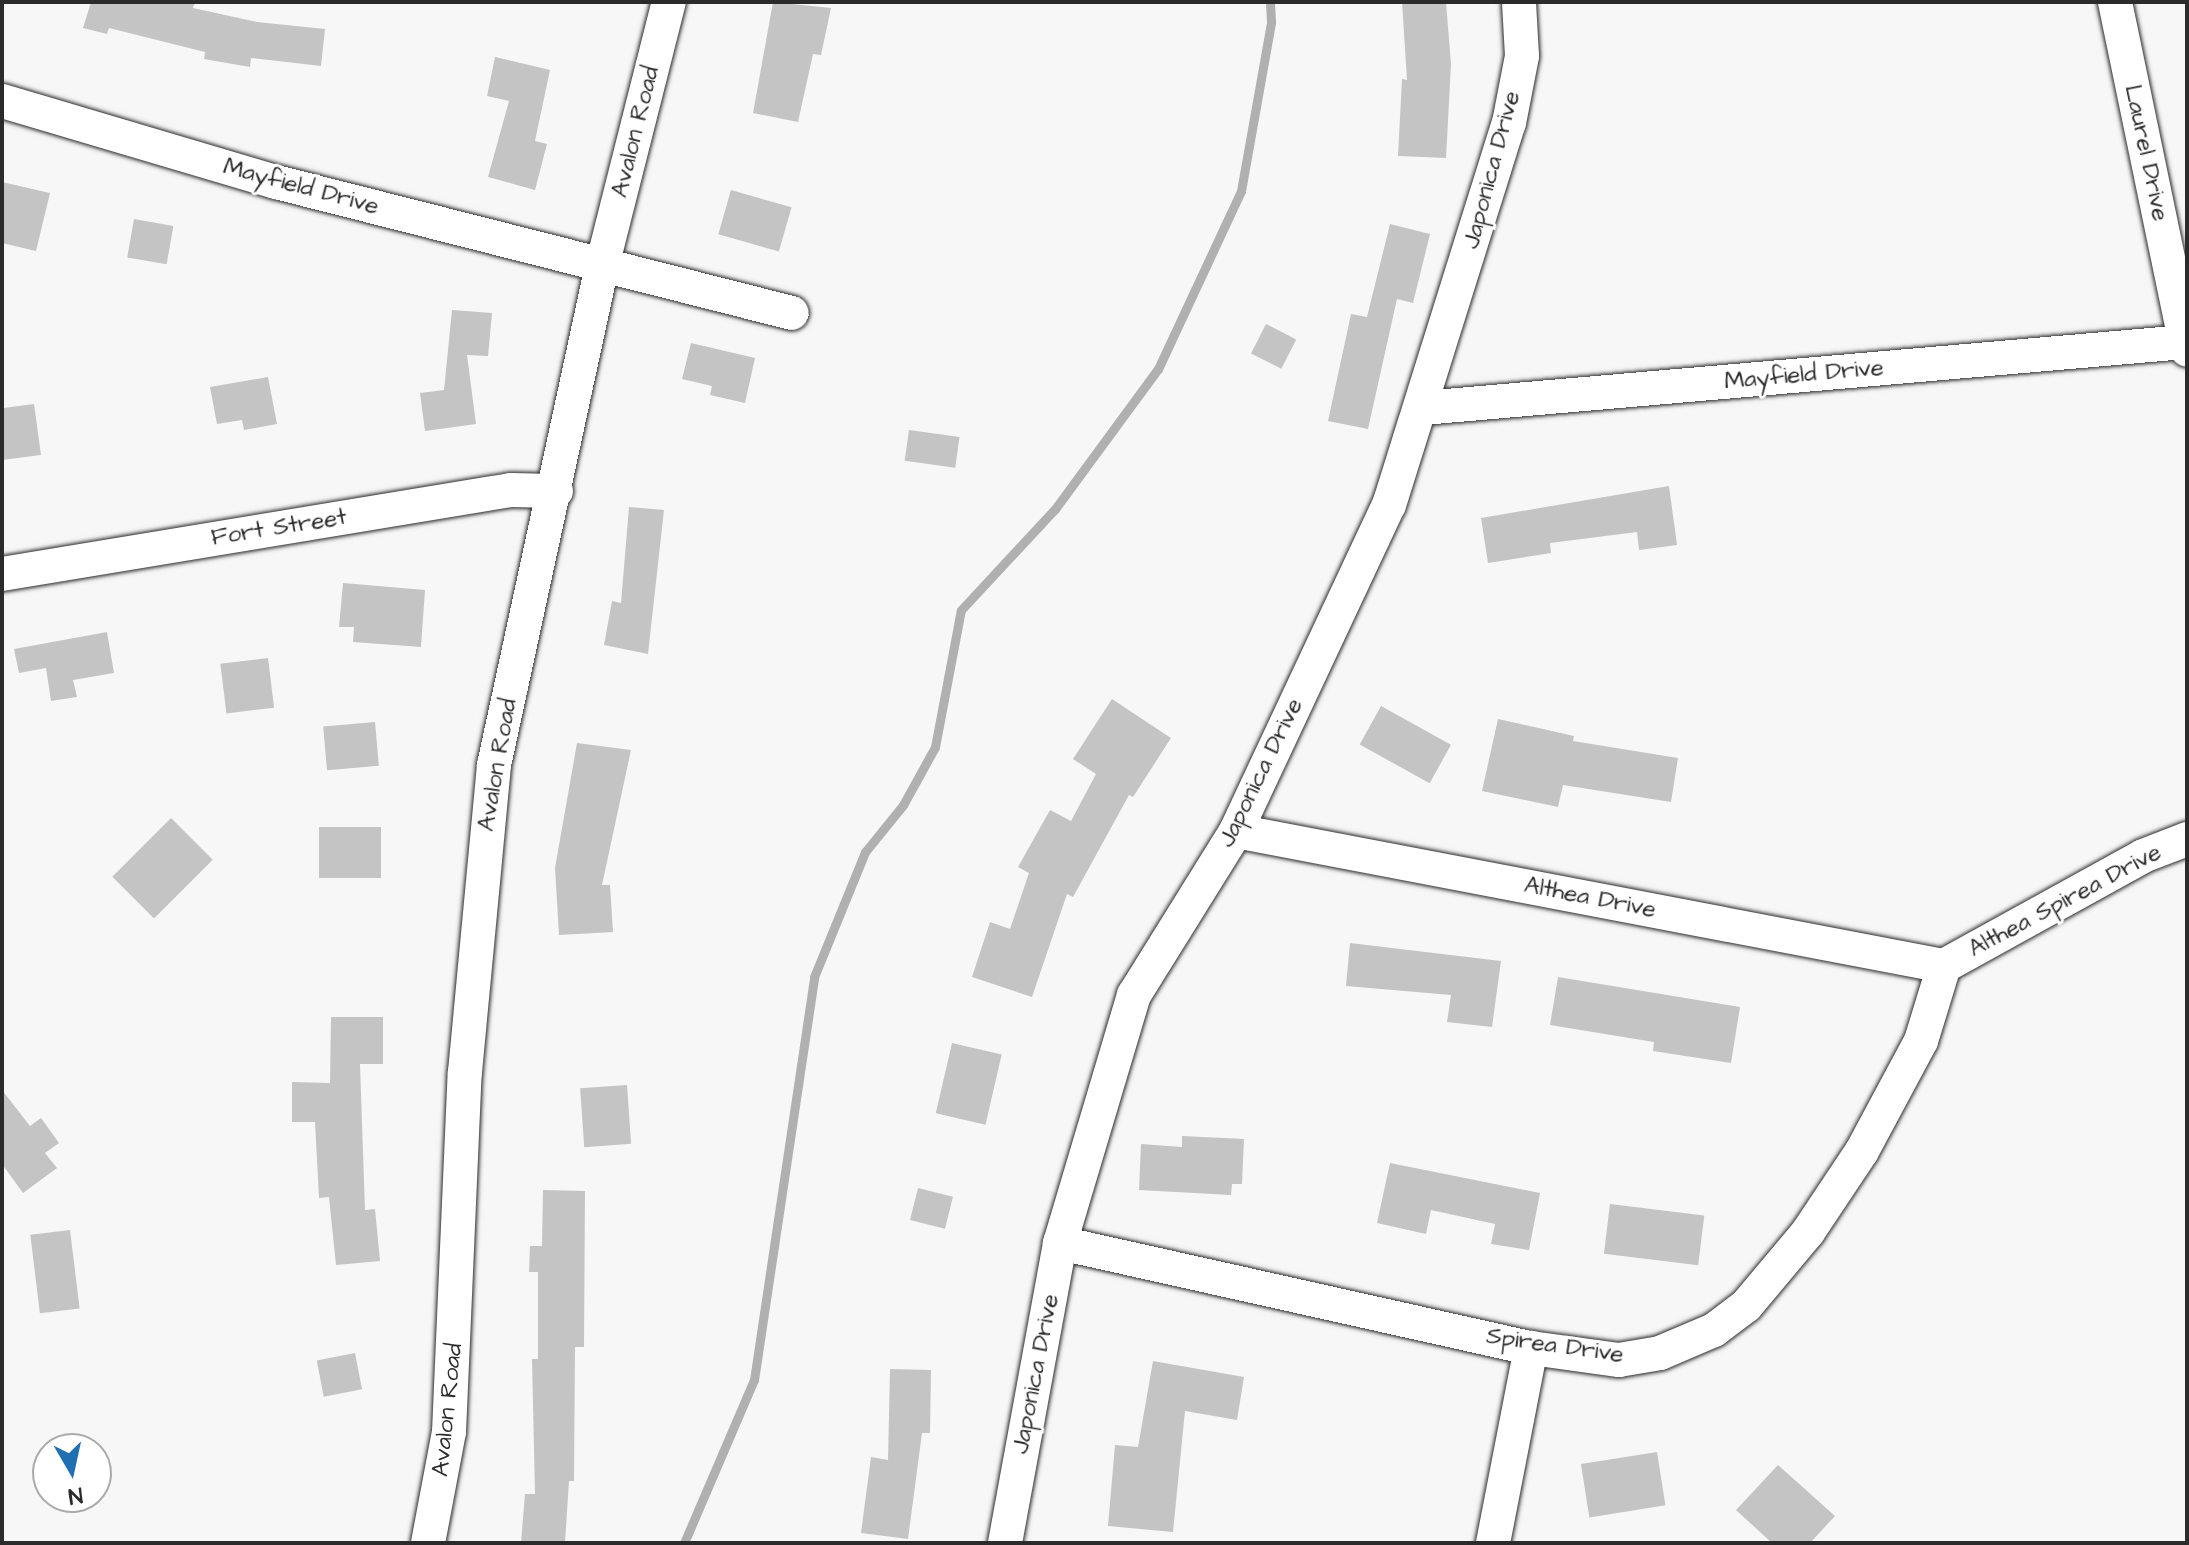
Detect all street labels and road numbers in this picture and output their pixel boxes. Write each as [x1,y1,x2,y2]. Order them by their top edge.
street label: Avalon Road [606,63,666,201]
street label: Laurel Drive [2118,82,2174,224]
street label: Japonica Drive [1457,88,1527,252]
street label: Mayfield Drive [220,152,382,222]
street label: Mayfield Drive [1723,354,1885,396]
street label: Fort Street [209,503,349,553]
street label: Japonica Drive [1212,694,1310,852]
street label: Avalon Road [472,696,524,834]
street label: Althea Spirea Drive [1964,838,2166,964]
street label: Althea Drive [1522,871,1658,925]
street label: Japonica Drive [1006,1292,1066,1456]
street label: Spirea Drive [1485,1322,1625,1370]
street label: Avalon Road [427,1342,469,1478]

